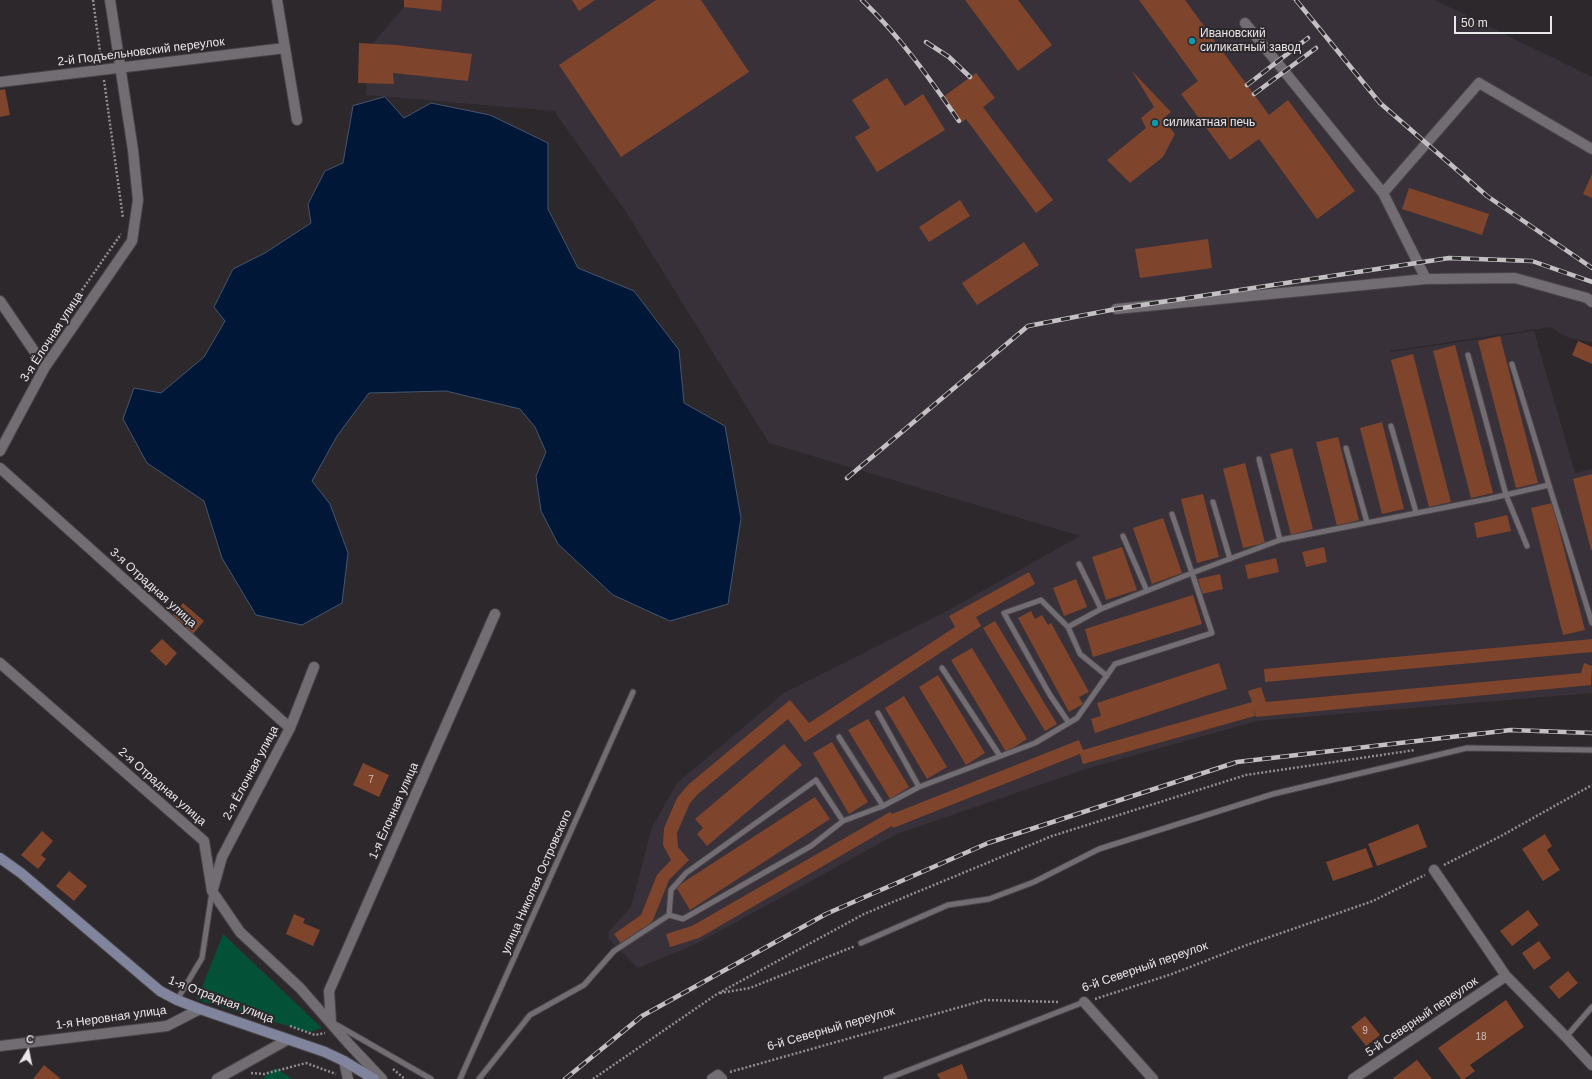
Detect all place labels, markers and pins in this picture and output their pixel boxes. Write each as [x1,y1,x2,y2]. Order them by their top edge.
place label: Ивановский силикатный завод [1200,27,1301,55]
marker: Ивановский силикатный завод [1187,36,1197,46]
place label: силикатная печь [1163,116,1255,130]
marker: силикатная печь [1150,118,1160,128]

